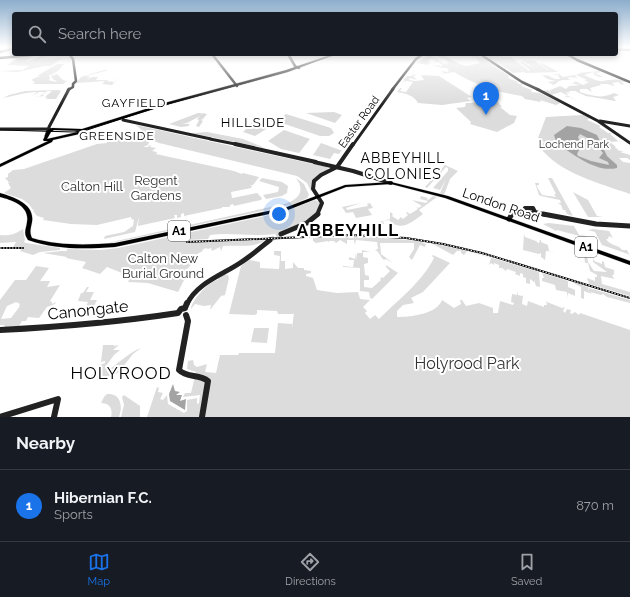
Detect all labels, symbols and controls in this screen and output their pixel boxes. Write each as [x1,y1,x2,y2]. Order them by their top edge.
search box [12,12,618,56]
icon: search [26,23,48,45]
text: Search here [58,25,141,43]
pin: 1 [473,82,499,115]
street label: Easter Road [336,93,382,150]
district label: GAYFIELD [102,96,166,110]
district label: HILLSIDE [221,115,285,130]
district label: GREENSIDE [79,129,155,143]
park label: Lochend Park [539,138,609,151]
district label: ABBEYHILL COLONIES [361,150,445,182]
park label: Regent Gardens [131,173,181,203]
park label: Calton Hill [61,179,123,194]
street label: London Road [460,185,542,225]
your location [269,204,289,224]
district label: ABBEYHILL [297,220,399,240]
road number: A1 [168,221,190,241]
road number: A1 [575,237,597,257]
park label: Calton New Burial Ground [122,251,204,281]
street label: Canongate [47,296,129,324]
park label: Holyrood Park [414,354,520,373]
district label: HOLYROOD [70,363,172,383]
text: Nearby [16,433,75,453]
text: Hibernian F.C. [54,489,152,507]
text: 1 [26,498,32,513]
text: 870 m [576,498,614,513]
text: Sports [54,507,93,522]
tab: Map [88,551,110,588]
tab: Directions [285,551,336,588]
tab: Saved [511,551,542,588]

